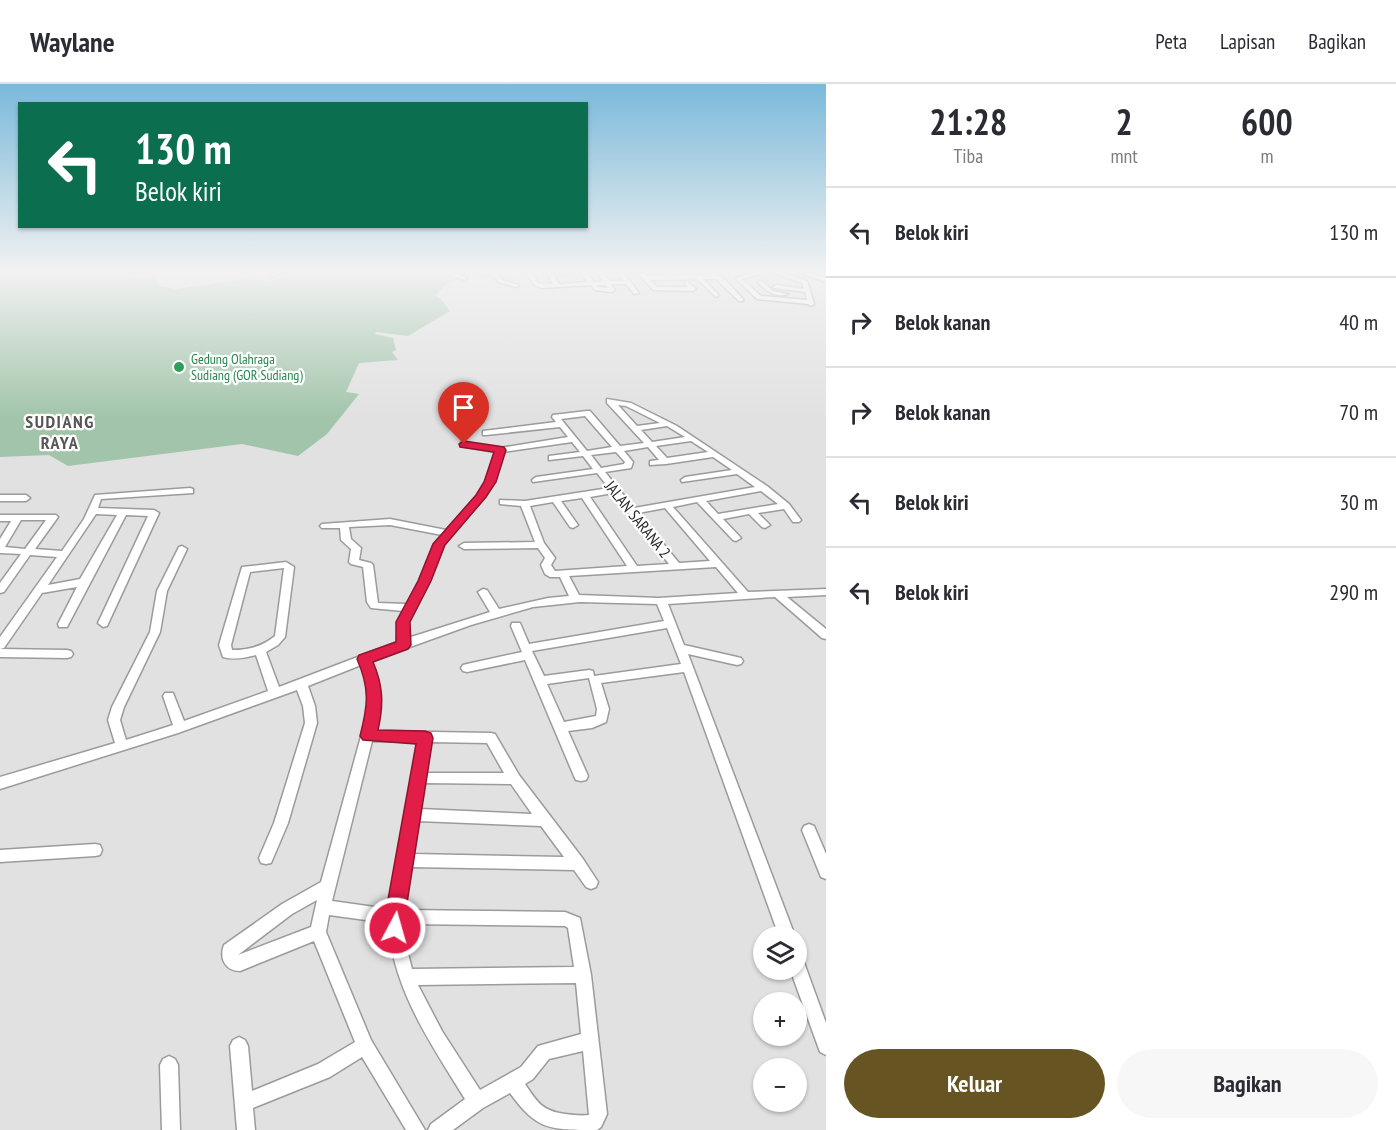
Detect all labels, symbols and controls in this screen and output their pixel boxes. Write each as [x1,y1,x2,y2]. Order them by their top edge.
text: Waylane [30,23,115,60]
text: Peta [1155,28,1187,55]
text: Lapisan [1220,28,1275,55]
text: Bagikan [1308,28,1366,55]
text: 21:28 [929,98,1007,145]
text: 2 [1116,98,1133,145]
text: 600 [1241,98,1293,145]
text: 130 m [135,121,232,176]
icon: left [36,126,114,204]
text: Tiba [953,143,983,169]
text: mnt [1110,143,1138,169]
text: m [1260,143,1273,169]
text: Belok kiri [135,174,222,208]
icon: left [844,216,877,249]
text: Belok kiri [895,218,969,246]
text: 130 m [1329,218,1378,246]
icon: right [844,306,877,339]
text: Belok kanan [895,308,990,336]
text: 40 m [1339,308,1378,336]
place label: Gedung Olahraga Sudiang (GOR Sudiang) [191,350,303,384]
marker: Gedung Olahraga Sudiang (GOR Sudiang) [172,360,186,374]
pin [438,382,489,444]
icon: arrive [447,391,480,424]
icon: right [844,396,877,429]
text: Belok kanan [895,398,990,426]
text: 70 m [1339,398,1378,426]
district label: SUDIANG RAYA [25,410,95,454]
street label: JALAN SARANA 2 [600,476,675,562]
icon: left [844,486,877,519]
text: Belok kiri [895,488,969,516]
text: 30 m [1339,488,1378,516]
icon: left [844,576,877,609]
text: Belok kiri [895,578,969,606]
text: 290 m [1329,578,1378,606]
position arrow [363,896,427,960]
map controls [753,926,807,1112]
button: layers [753,926,807,980]
button: + [753,992,807,1046]
button: Keluar [844,1049,1105,1118]
button: Bagikan [1117,1049,1378,1118]
button: − [753,1058,807,1112]

